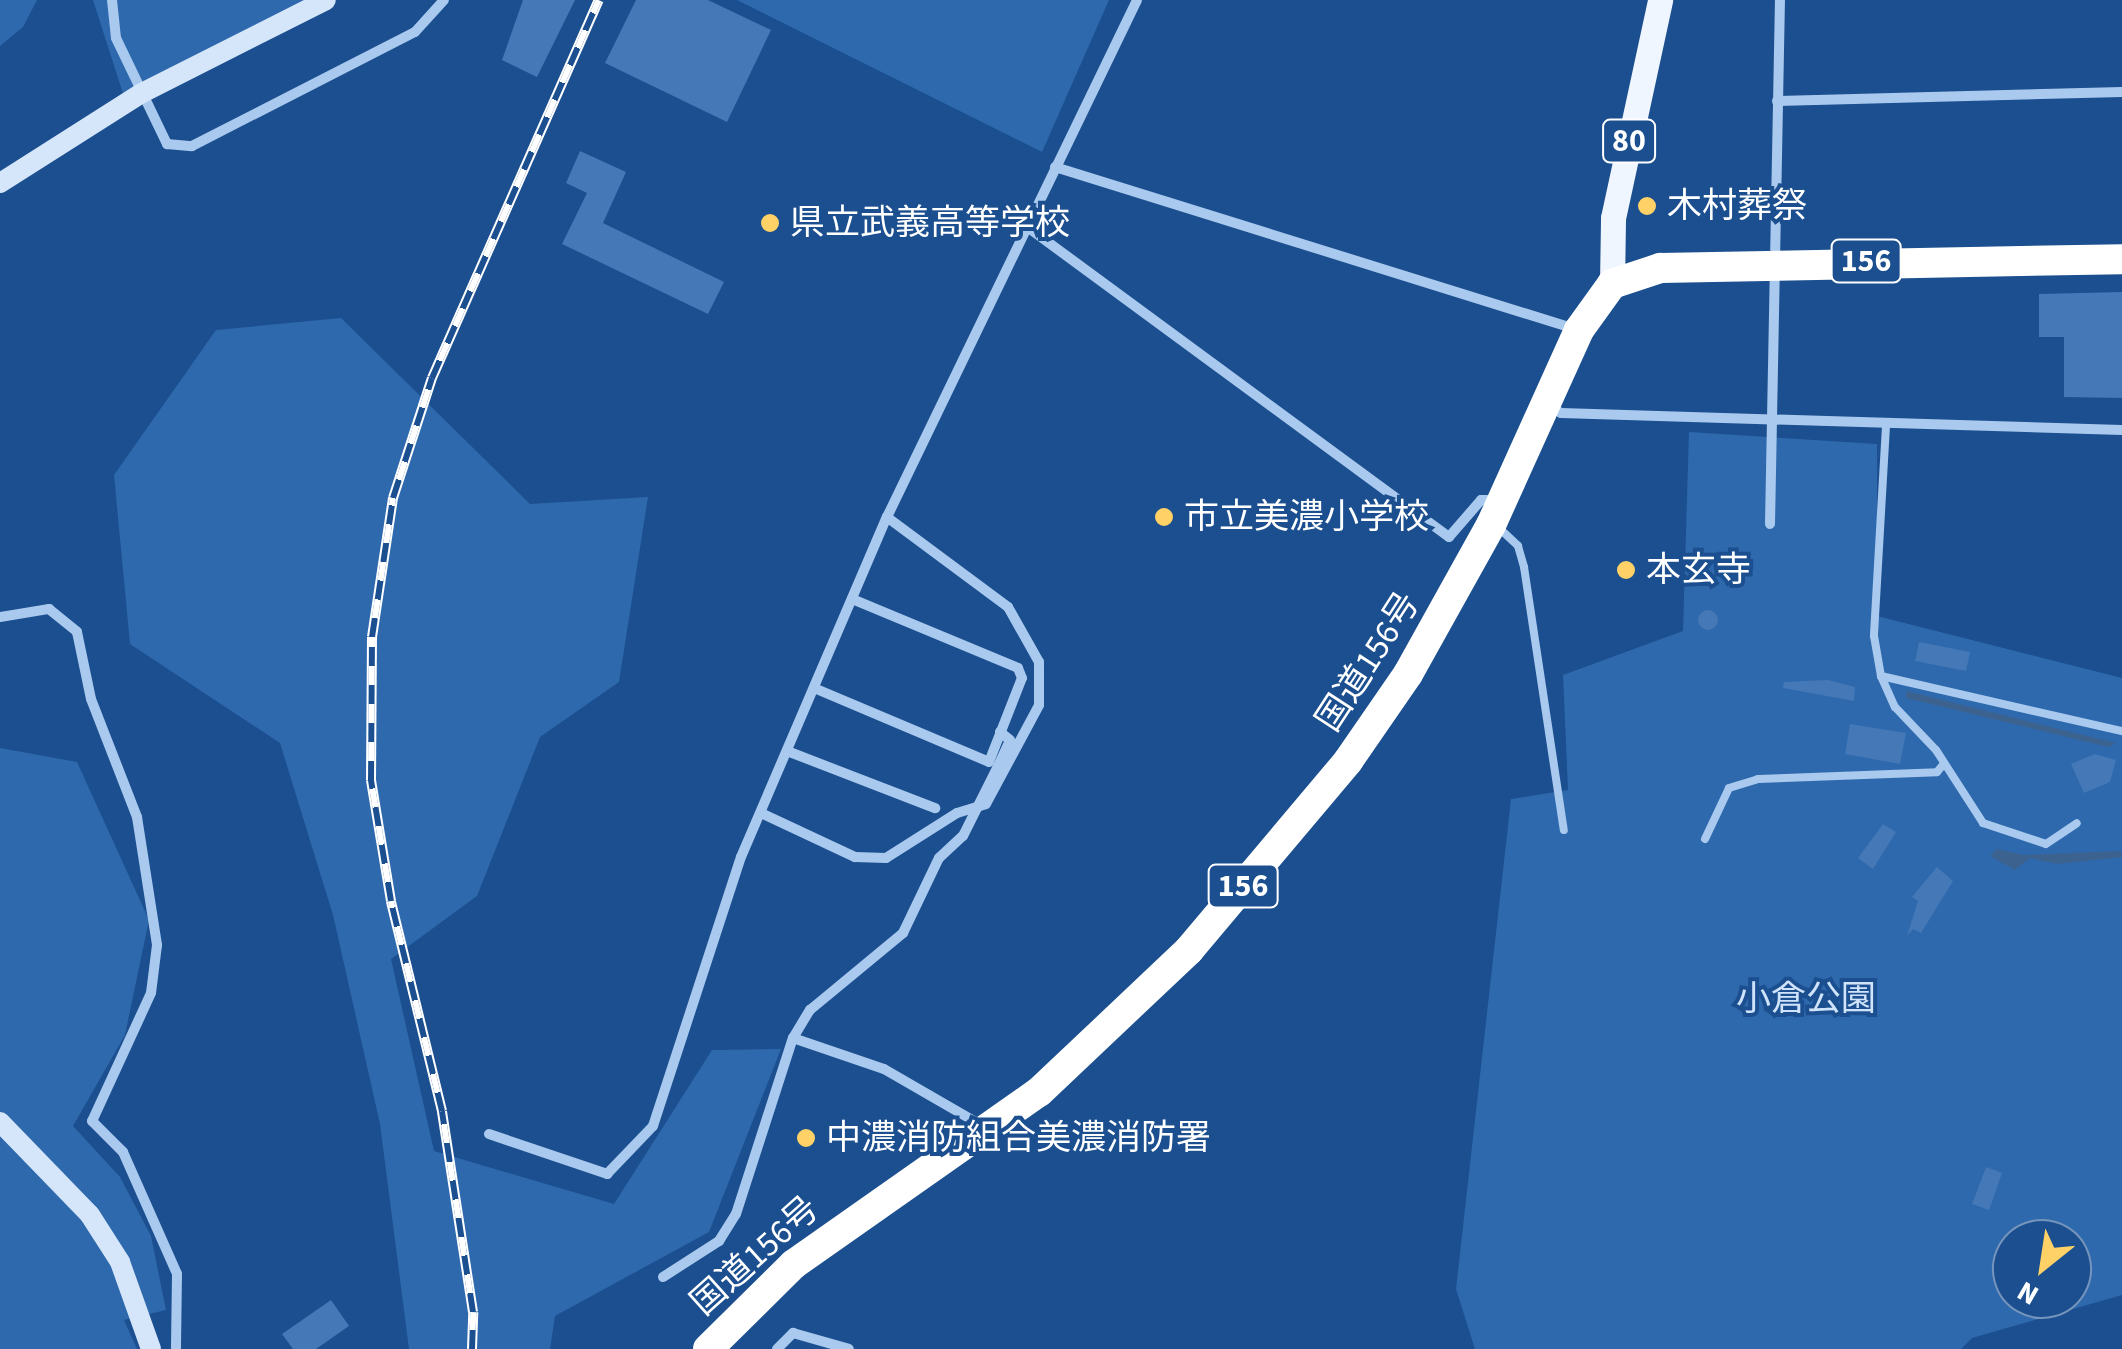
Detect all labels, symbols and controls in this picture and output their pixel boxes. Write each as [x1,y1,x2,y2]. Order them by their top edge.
road number: 80 [1602,114,1656,168]
place label: 木村葬祭 [1667,185,1807,227]
marker: 木村葬祭 [1636,195,1658,217]
place label: 県立武義高等学校 [790,202,1070,244]
marker: 県立武義高等学校 [759,212,781,234]
road number: 156 [1828,234,1904,288]
place label: 市立美濃小学校 [1184,496,1429,538]
marker: 市立美濃小学校 [1153,506,1175,528]
place label: 本玄寺 [1646,549,1751,591]
marker: 本玄寺 [1615,559,1637,581]
street label: 国道156号 [1308,585,1428,739]
road number: 156 [1206,859,1280,913]
park label: 小倉公園 [1736,978,1876,1020]
place label: 中濃消防組合美濃消防署 [826,1117,1211,1159]
marker: 中濃消防組合美濃消防署 [795,1127,817,1149]
street label: 国道156号 [683,1188,827,1324]
north arrow [1992,1219,2092,1319]
text: N [2010,1271,2046,1315]

